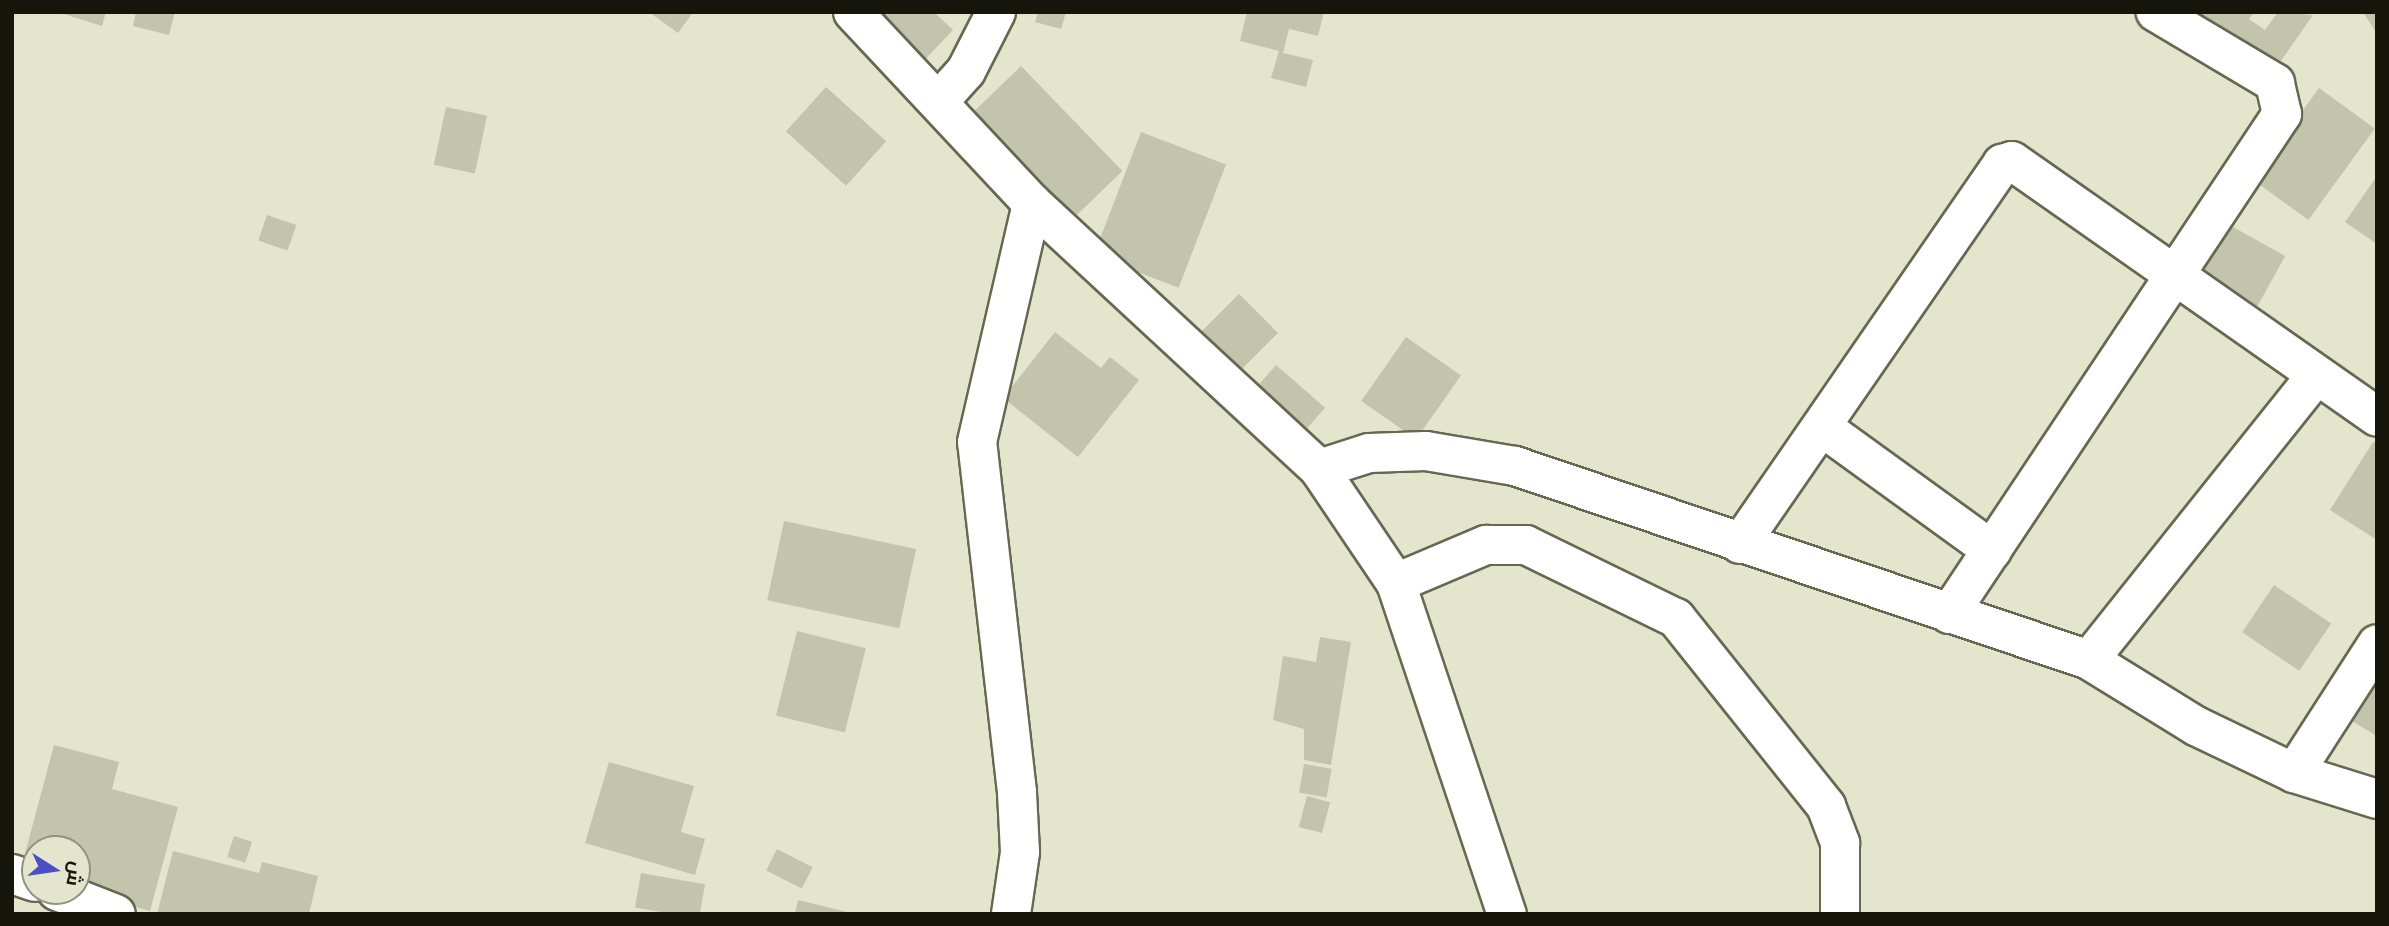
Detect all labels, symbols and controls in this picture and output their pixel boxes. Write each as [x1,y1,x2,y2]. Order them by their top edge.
north arrow [21,835,91,905]
text: ش [60,860,90,889]

